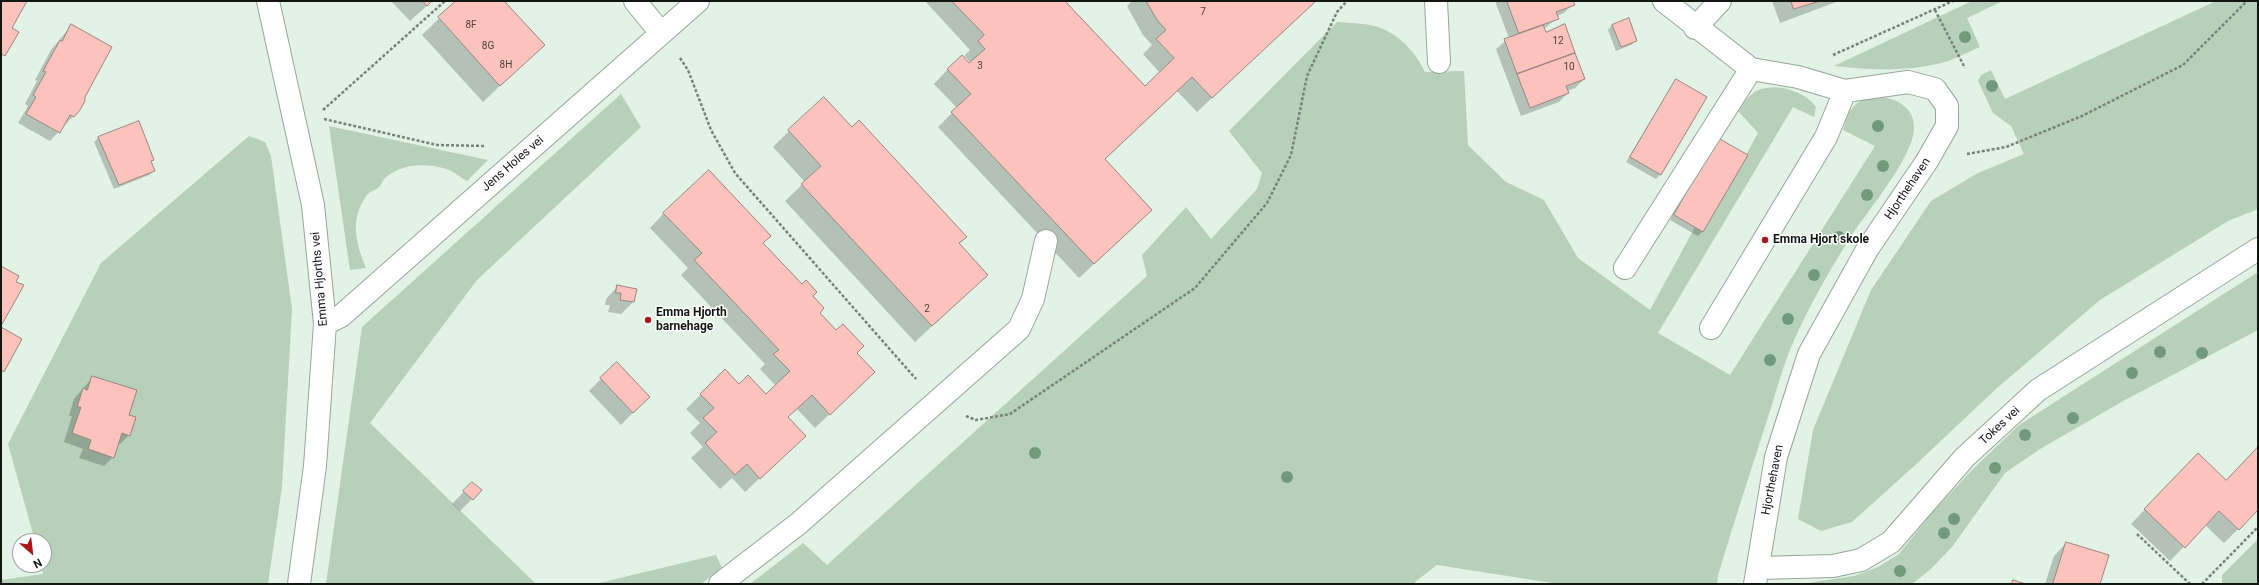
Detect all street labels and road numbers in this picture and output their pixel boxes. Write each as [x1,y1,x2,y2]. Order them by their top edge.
street label: Jens Holes vei [479,133,547,195]
street label: Hjorthehaven [1882,155,1934,223]
street label: Emma Hjorths vei [309,231,331,327]
street label: Tokes vei [1977,404,2023,448]
street label: Hjorthehaven [1759,444,1787,516]

